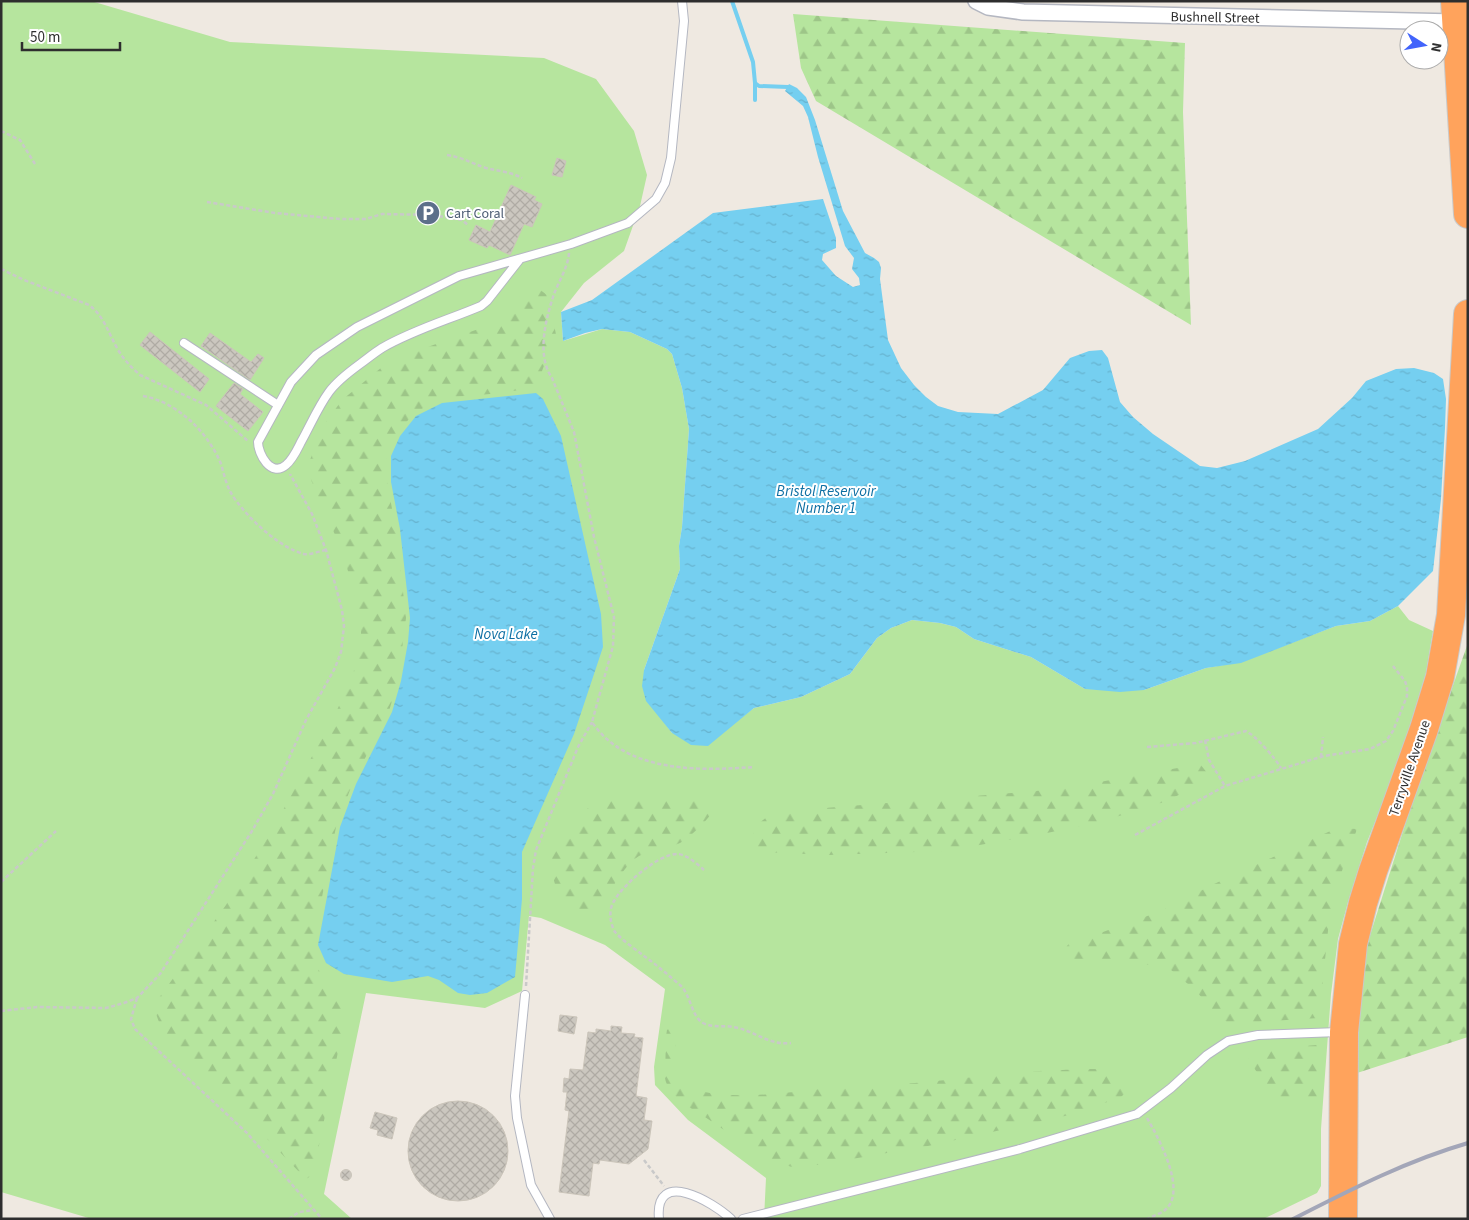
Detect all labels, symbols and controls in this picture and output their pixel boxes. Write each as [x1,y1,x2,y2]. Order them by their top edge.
street label: Bushnell Street [1170,7,1260,29]
scale bar [22,20,120,52]
north arrow [1399,20,1449,70]
text: 50 m [30,27,60,48]
text: N [1425,41,1446,54]
parking icon: Cart Coral [415,200,441,226]
place label: Cart Coral [446,204,505,224]
water label: Bristol Reservoir Number 1 [776,481,876,519]
water label: Nova Lake [474,624,538,645]
street label: Terryville Avenue [1384,718,1436,819]

